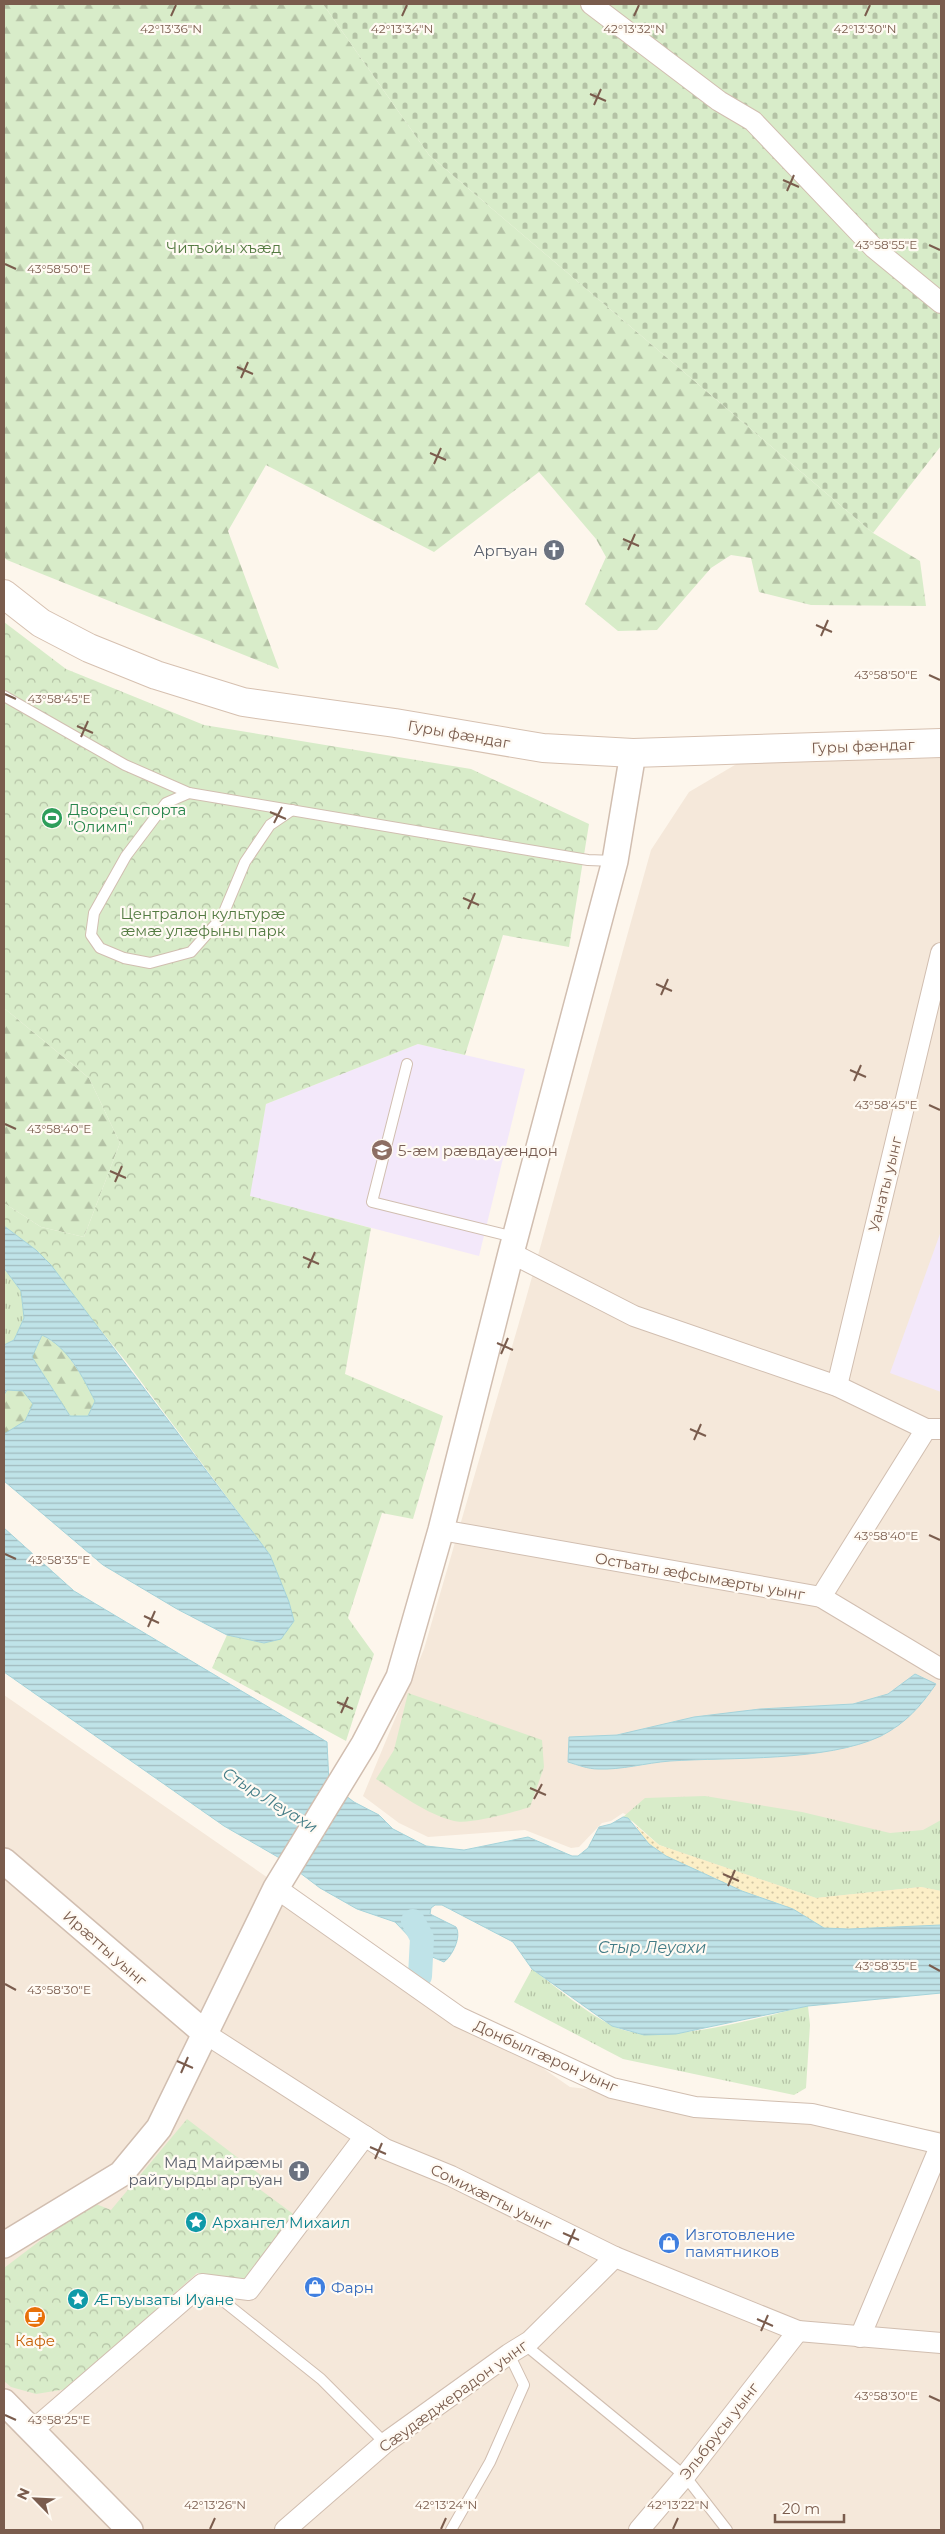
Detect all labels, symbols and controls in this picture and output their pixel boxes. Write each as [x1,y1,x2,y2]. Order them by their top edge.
text: 42°13'36"N [140,21,202,36]
text: 42°13'34"N [371,21,433,36]
text: 42°13'32"N [603,21,665,36]
text: 42°13'30"N [834,21,896,36]
text: 43°58'55"E [855,237,917,252]
park label: Читъойы хъæд [167,238,282,257]
text: 43°58'50"E [27,261,91,276]
church icon: Аргъуан [542,538,566,562]
place label: Аргъуан [473,541,538,560]
text: 43°58'50"E [854,667,918,682]
text: 43°58'45"E [27,691,91,706]
street label: Гуры фӕндаг [406,716,512,752]
street label: Гуры фӕндаг [811,735,916,757]
place label: Дворец спорта "Олимп" [68,800,186,836]
sports icon: Дворец спорта "Олимп" [40,806,64,830]
park label: Централон культурæ æмæ улæфыны парк [121,904,286,940]
text: 43°58'45"E [854,1097,918,1112]
text: 43°58'40"E [27,1121,91,1136]
street label: Уанаты уынг [864,1134,906,1233]
school or university icon: 5-æм рӕвдауӕндон [370,1138,394,1162]
place label: 5-æм рӕвдауӕндон [398,1141,558,1160]
text: 43°58'40"E [854,1528,918,1543]
street label: Остъаты æфсымæрты уынг [594,1548,807,1604]
text: 43°58'35"E [28,1552,90,1567]
water label: Стыр Леуахи [219,1763,321,1837]
street label: Ирæтты уынг [59,1906,151,1990]
water label: Стыр Леуахи [598,1938,706,1957]
text: 43°58'35"E [855,1958,917,1973]
text: 43°58'30"E [27,1982,91,1997]
street label: Донбылгæрон уынг [471,2016,622,2097]
place label: Мад Майрæмы райгуырды аргъуан [129,2153,283,2189]
church icon: Мад Майрæмы райгуырды аргъуан [287,2159,311,2183]
street label: Сомихæгты уынг [427,2159,555,2235]
place icon: Архангел Михаил [184,2210,208,2234]
place label: Архангел Михаил [212,2213,350,2232]
place label: Изготовление памятников [685,2225,795,2261]
shop icon: Изготовление памятников [657,2231,681,2255]
shop icon: Фарн [303,2275,327,2299]
place label: Фарн [331,2278,374,2297]
place icon: Æгъуызаты Иуане [66,2287,90,2311]
place label: Æгъуызаты Иуане [94,2290,234,2309]
cafe icon: Кафе [23,2305,47,2329]
place label: Кафе [15,2331,55,2350]
street label: Сæудæджерадон уынг [375,2335,532,2456]
street label: Эльбрусы уынг [675,2378,763,2483]
text: 43°58'30"E [854,2388,918,2403]
text: 43°58'25"E [28,2412,90,2427]
north arrow [10,2474,60,2524]
text: N [13,2485,34,2503]
scale bar [775,2492,844,2524]
text: 42°13'26"N [184,2497,246,2512]
text: 42°13'24"N [415,2497,477,2512]
text: 42°13'22"N [647,2497,709,2512]
text: 20 m [782,2499,820,2518]

